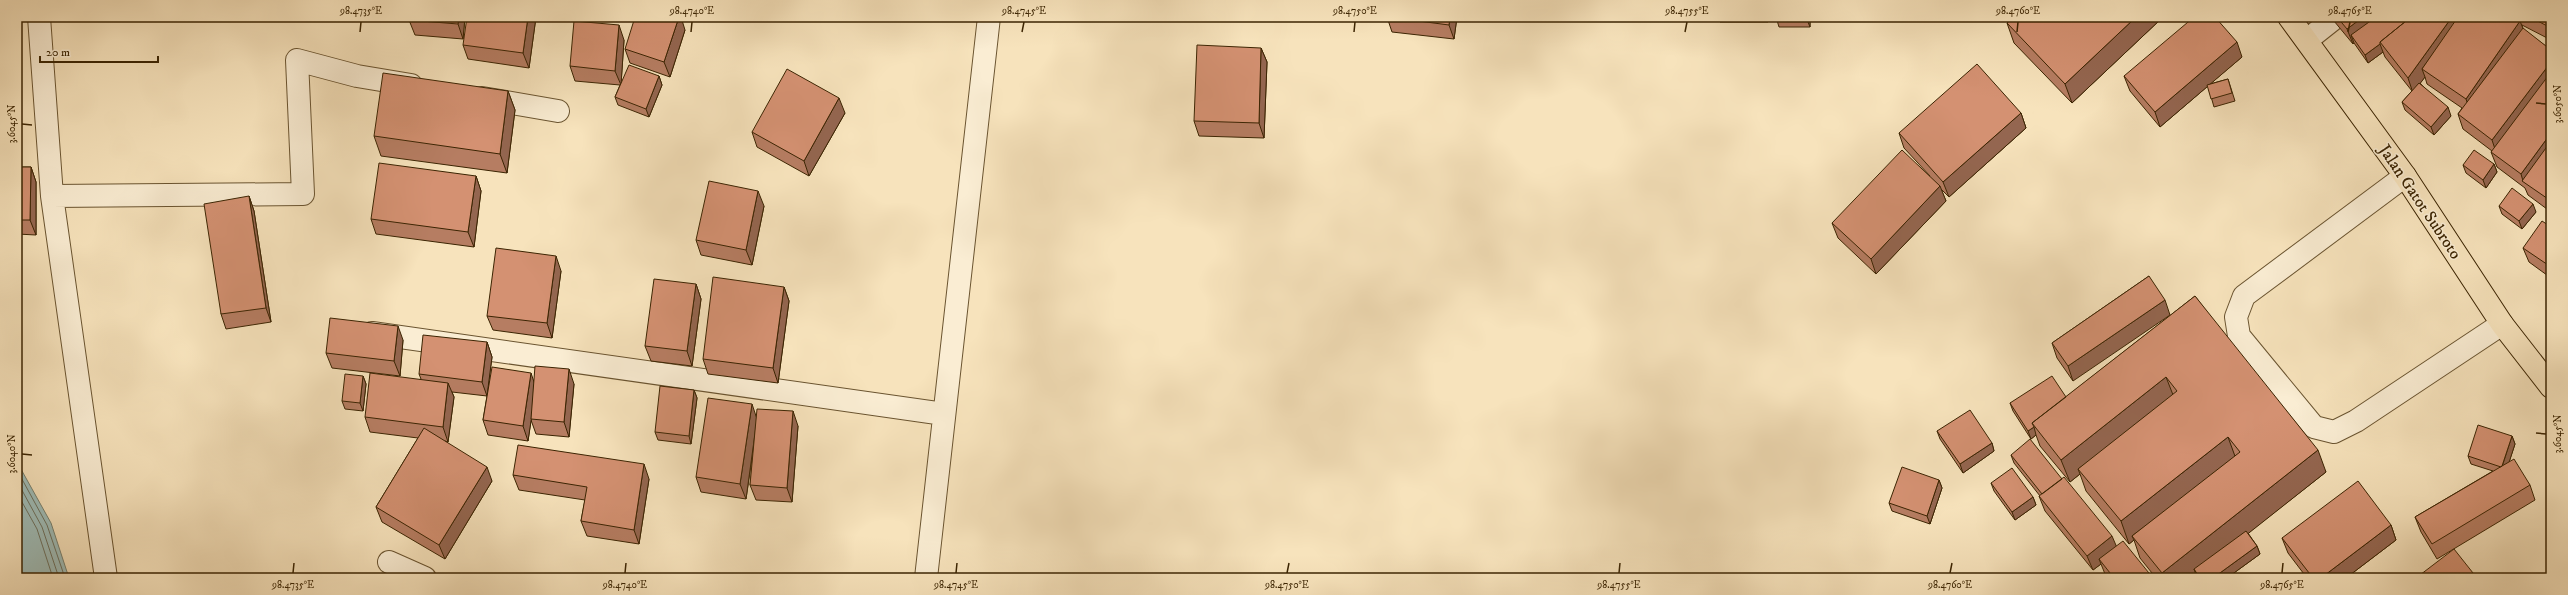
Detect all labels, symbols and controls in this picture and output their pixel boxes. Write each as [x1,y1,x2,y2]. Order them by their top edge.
text: 98.4735°E [339,5,382,17]
text: 98.4740°E [669,5,714,17]
text: 98.4745°E [1001,5,1046,17]
text: 98.4750°E [1332,5,1377,17]
text: 98.4755°E [1664,5,1709,17]
text: 98.4760°E [1995,5,2040,17]
text: 98.4765°E [2327,5,2372,17]
scale bar [40,38,158,64]
text: 20 m [46,45,70,60]
text: 3.6050°N [2552,85,2564,123]
text: 3.6045°N [6,105,18,143]
street label: Jalan Gatot Subroto [2372,139,2467,264]
text: 3.6045°N [2552,415,2564,453]
text: 3.6040°N [6,434,18,474]
text: 98.4735°E [271,579,314,591]
text: 98.4740°E [602,579,647,591]
text: 98.4745°E [933,579,978,591]
text: 98.4750°E [1264,579,1309,591]
text: 98.4755°E [1596,579,1641,591]
text: 98.4760°E [1927,579,1972,591]
text: 98.4765°E [2259,579,2304,591]

